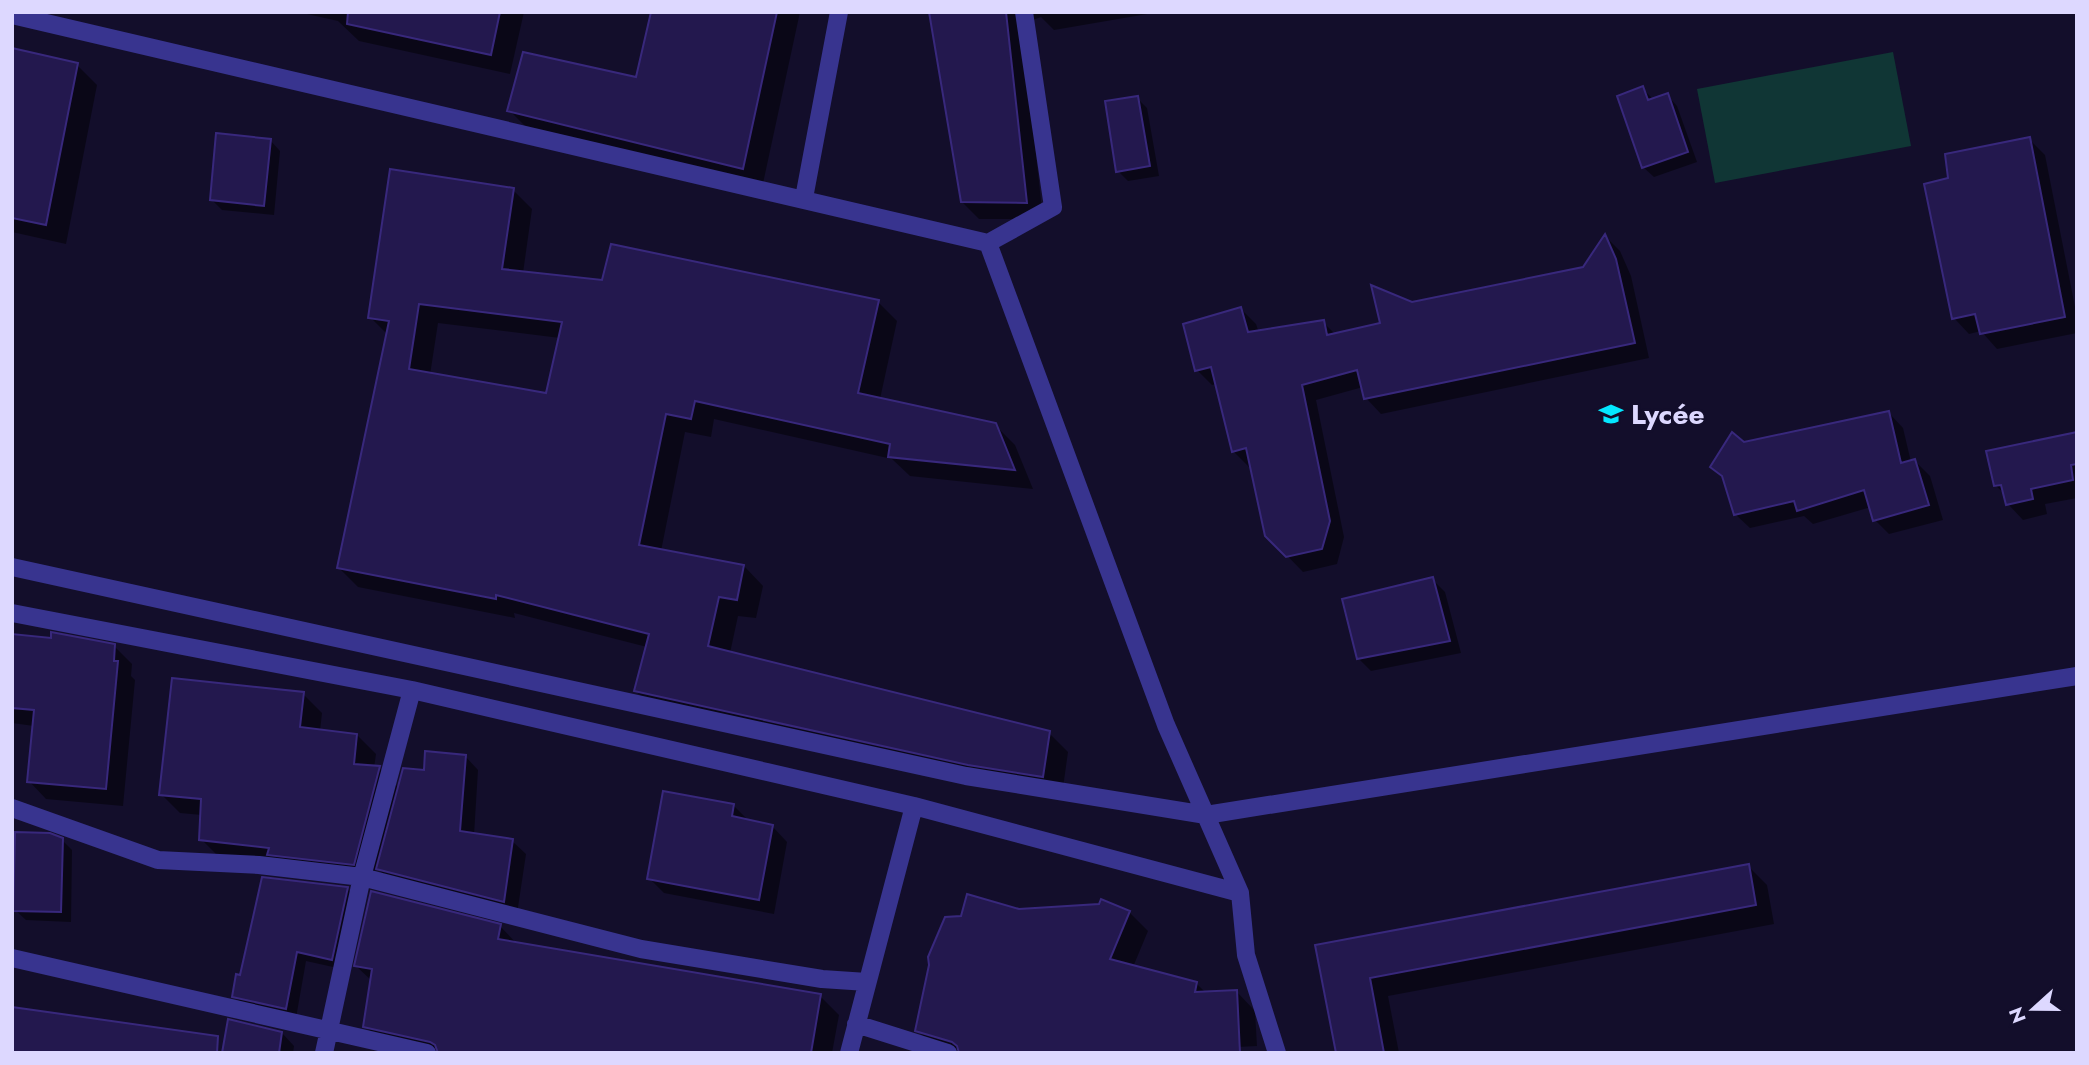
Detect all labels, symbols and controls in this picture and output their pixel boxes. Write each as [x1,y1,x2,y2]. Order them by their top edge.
place label: Lycée [1631,394,1704,435]
school or university icon: Lycée [1597,400,1625,428]
north arrow [1998,974,2068,1044]
text: N [2002,1003,2033,1027]

